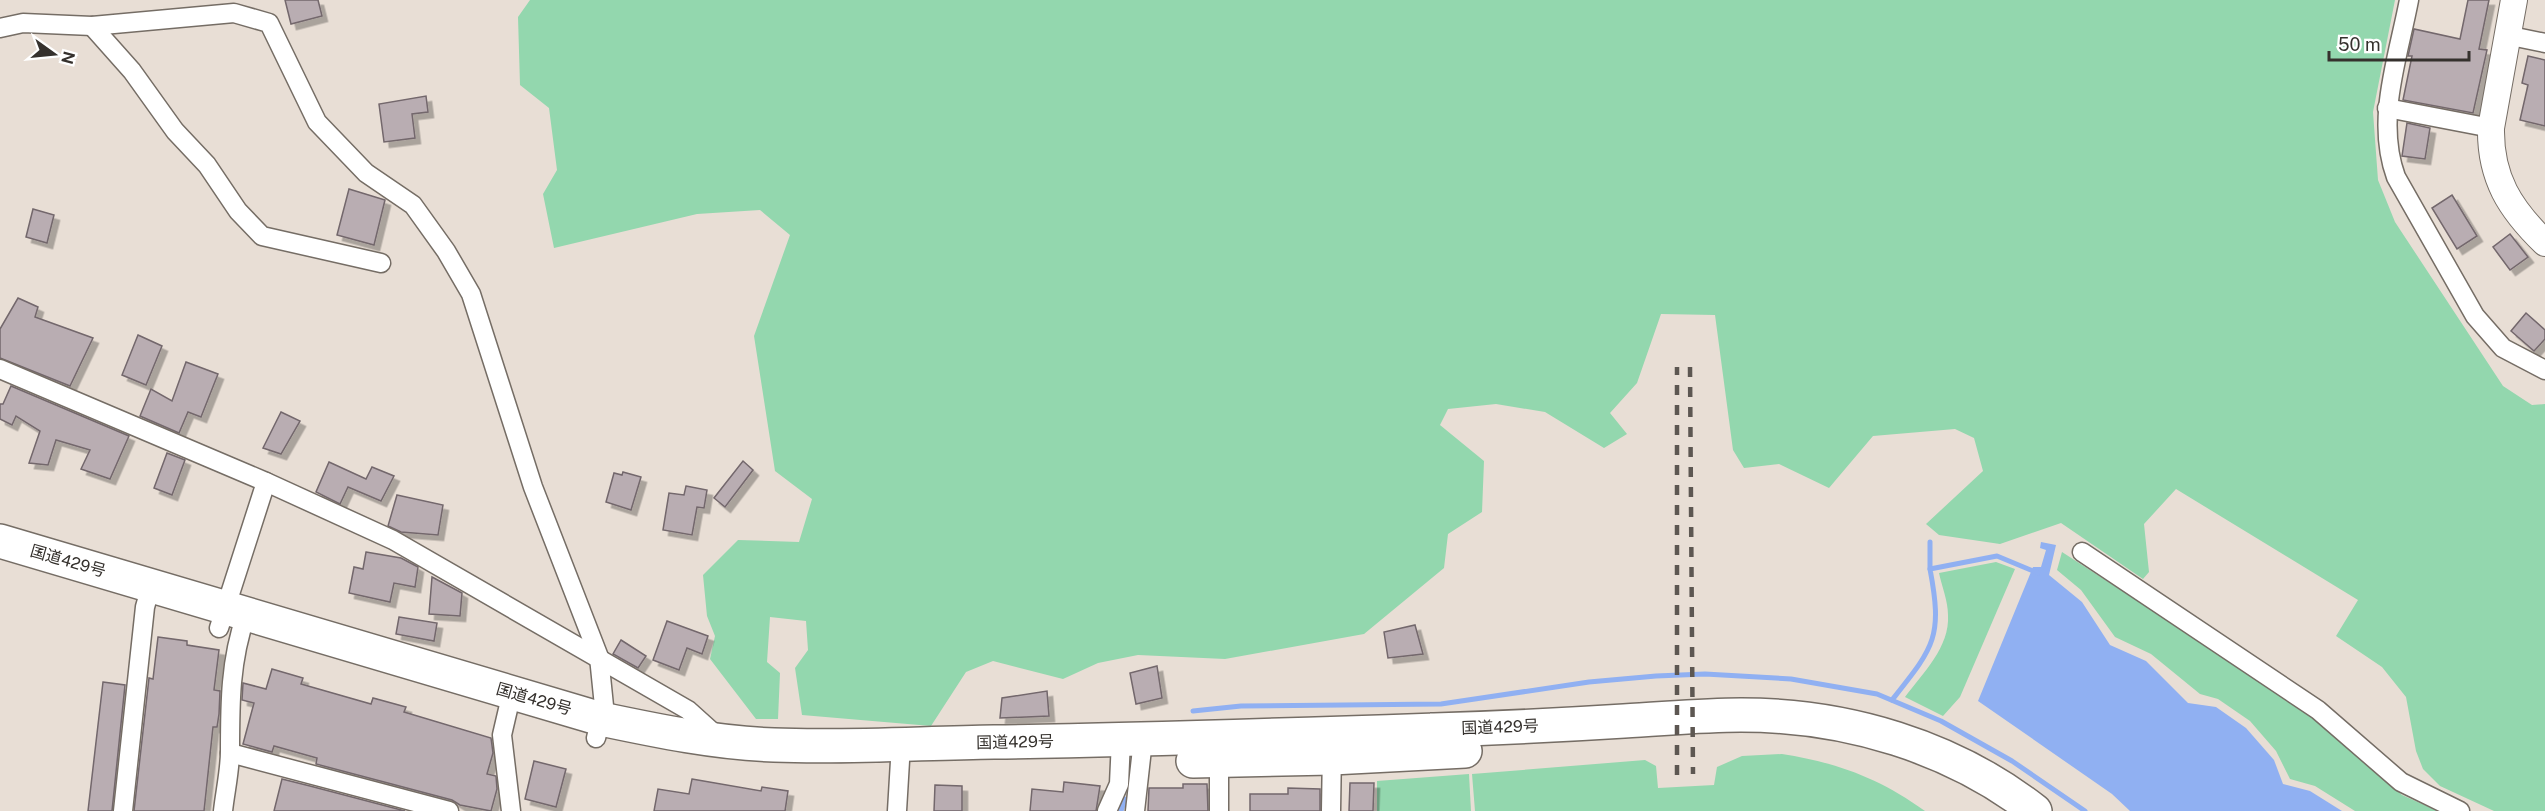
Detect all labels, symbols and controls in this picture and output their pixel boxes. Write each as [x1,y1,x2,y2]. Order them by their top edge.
north arrow [24,24,84,84]
scale bar [2329,24,2468,62]
text: 50 m [2338,34,2381,55]
text: N [57,49,79,66]
street label: 国道429号 [28,541,108,581]
street label: 国道429号 [494,679,574,719]
street label: 国道429号 [1461,716,1539,738]
street label: 国道429号 [976,732,1054,752]

